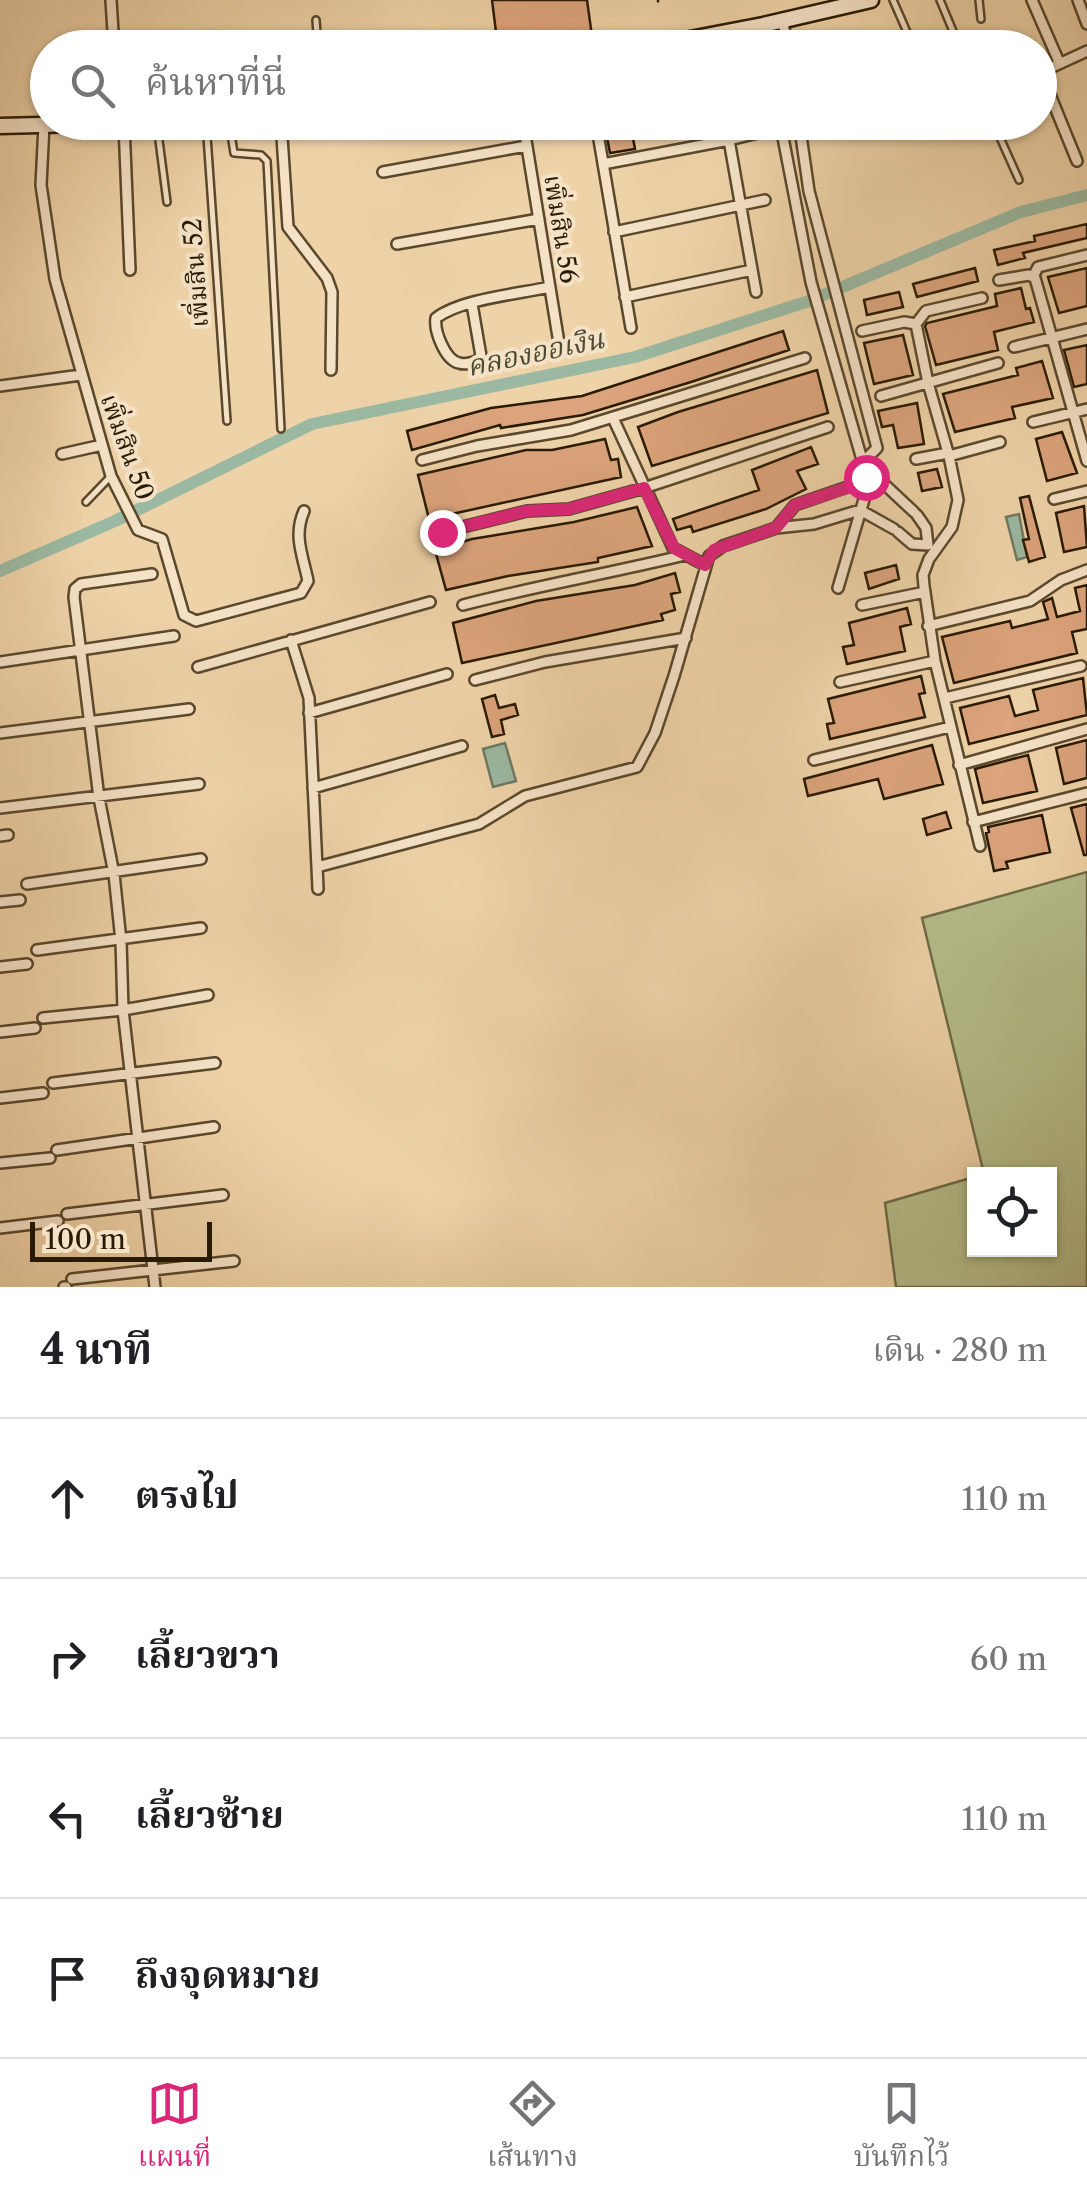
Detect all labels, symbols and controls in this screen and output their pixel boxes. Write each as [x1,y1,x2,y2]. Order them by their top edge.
search box [30,30,1057,140]
icon: search [65,58,120,113]
text: ค้นหาที่นี่ [145,58,286,105]
street label: เพิ่มสิน 56 [537,172,587,286]
street label: เพิ่มสิน 52 [174,217,215,329]
water label: คลองออเงิน [463,321,607,383]
street label: เพิ่มสิน 50 [93,389,163,504]
route start [844,455,890,501]
route end [420,510,466,556]
map controls [967,1167,1057,1257]
button: locate [967,1167,1057,1257]
scale bar [30,1217,212,1262]
text: 100 m [45,1222,126,1256]
text: 4 นาที [40,1323,152,1375]
text: เดิน · 280 m [873,1330,1047,1369]
icon: ahead [40,1471,95,1526]
text: ตรงไป [135,1471,239,1518]
text: 110 m [961,1479,1047,1518]
icon: right [40,1631,95,1686]
text: เลี้ยวขวา [135,1631,280,1678]
text: 60 m [970,1639,1047,1678]
icon: left [40,1791,95,1846]
text: เลี้ยวซ้าย [135,1791,284,1838]
text: 110 m [961,1799,1047,1838]
icon: arrive [40,1951,95,2006]
text: ถึงจุดหมาย [135,1951,320,1998]
tab: แผนที่ [138,2076,211,2181]
tab: เส้นทาง [487,2076,578,2181]
tab: บันทึกไว้ [854,2076,949,2181]

